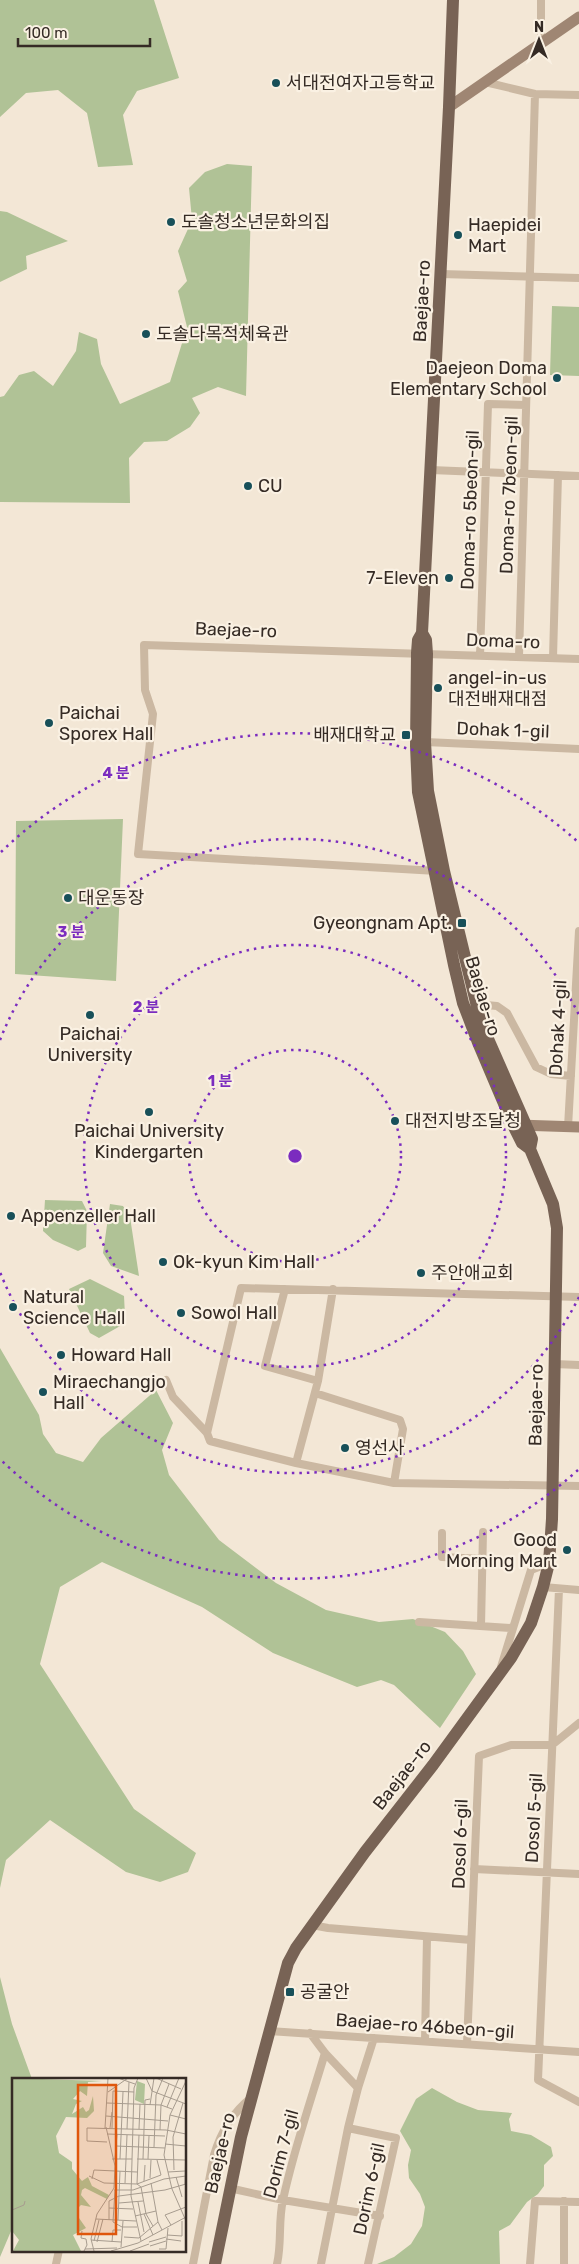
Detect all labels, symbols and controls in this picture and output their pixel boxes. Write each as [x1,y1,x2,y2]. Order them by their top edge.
scale bar [18,15,150,47]
north arrow [514,15,564,65]
text: N [534,19,544,36]
text: 100 m [25,24,67,42]
place label: 서대전여자고등학교 [286,72,435,94]
marker: 서대전여자고등학교 [270,77,282,89]
place label: 도솔청소년문화의집 [181,211,330,233]
place label: Haepidei Mart [468,214,541,257]
marker: 도솔청소년문화의집 [165,216,177,228]
marker: Haepidei Mart [452,229,464,241]
street label: Baejae-ro [409,259,435,343]
place label: 도솔다목적체육관 [156,323,289,345]
marker: 도솔다목적체육관 [140,328,152,340]
place label: Daejeon Doma Elementary School [390,357,547,400]
marker: Daejeon Doma Elementary School [551,372,563,384]
street label: Doma-ro 7beon-gil [495,416,523,574]
street label: Doma-ro 5beon-gil [456,430,484,590]
place label: CU [258,475,283,497]
marker: CU [242,480,254,492]
place label: 7-Eleven [366,567,439,589]
marker: 7-Eleven [443,572,455,584]
street label: Baejae-ro [194,618,278,642]
street label: Doma-ro [465,629,541,653]
place label: angel-in-us 대전배재대점 [448,667,547,710]
marker: angel-in-us 대전배재대점 [432,682,444,694]
place label: Paichai Sporex Hall [59,702,153,745]
marker: Paichai Sporex Hall [43,717,55,729]
street label: Dohak 1-gil [456,717,550,743]
place label: 배재대학교 [313,724,396,746]
marker: 배재대학교 [400,729,412,741]
text: 4 분 [102,764,130,782]
place label: 대운동장 [78,887,144,909]
marker: 대운동장 [62,892,74,904]
place label: Gyeongnam Apt. [313,912,452,934]
marker: Gyeongnam Apt. [456,917,468,929]
text: 3 분 [58,923,85,941]
street label: Baejae-ro [460,953,506,1039]
street label: Dohak 4-gil [544,979,572,1077]
text: 2 분 [133,998,160,1016]
marker: Paichai University [84,1009,96,1021]
place label: Paichai University [48,1023,133,1066]
text: 1 분 [208,1072,232,1090]
marker: Paichai University Kindergarten [143,1106,155,1118]
place label: 대전지방조달청 [405,1110,521,1132]
marker: 대전지방조달청 [389,1115,401,1127]
place label: Paichai University Kindergarten [74,1120,224,1163]
centre of rings [286,1147,304,1165]
place label: Appenzeller Hall [21,1205,156,1227]
marker: Appenzeller Hall [5,1210,17,1222]
place label: Ok-kyun Kim Hall [173,1251,315,1273]
marker: Ok-kyun Kim Hall [157,1256,169,1268]
place label: 주안애교회 [431,1262,514,1284]
marker: 주안애교회 [415,1267,427,1279]
place label: Natural Science Hall [23,1286,125,1329]
marker: Natural Science Hall [7,1301,19,1313]
place label: Sowol Hall [191,1302,277,1324]
marker: Sowol Hall [175,1307,187,1319]
place label: Howard Hall [71,1344,171,1366]
marker: Howard Hall [55,1349,67,1361]
street label: Baejae-ro [524,1364,548,1446]
place label: Miraechangjo Hall [53,1371,166,1414]
marker: Miraechangjo Hall [37,1386,49,1398]
place label: 영선사 [355,1437,405,1459]
marker: 영선사 [339,1442,351,1454]
place label: Good Morning Mart [446,1529,557,1572]
marker: Good Morning Mart [561,1544,573,1556]
street label: Baejae-ro [368,1736,436,1814]
street label: Dosol 5-gil [521,1773,547,1863]
street label: Dosol 6-gil [447,1799,473,1889]
place label: 공굴안 [300,1981,350,2003]
marker: 공굴안 [284,1986,296,1998]
street label: Baejae-ro 46beon-gil [335,2009,515,2043]
inset map [12,2078,186,2252]
street label: Dorim 7-gil [259,2107,303,2201]
street label: Baejae-ro [200,2110,240,2196]
street label: Dorim 6-gil [349,2141,389,2237]

